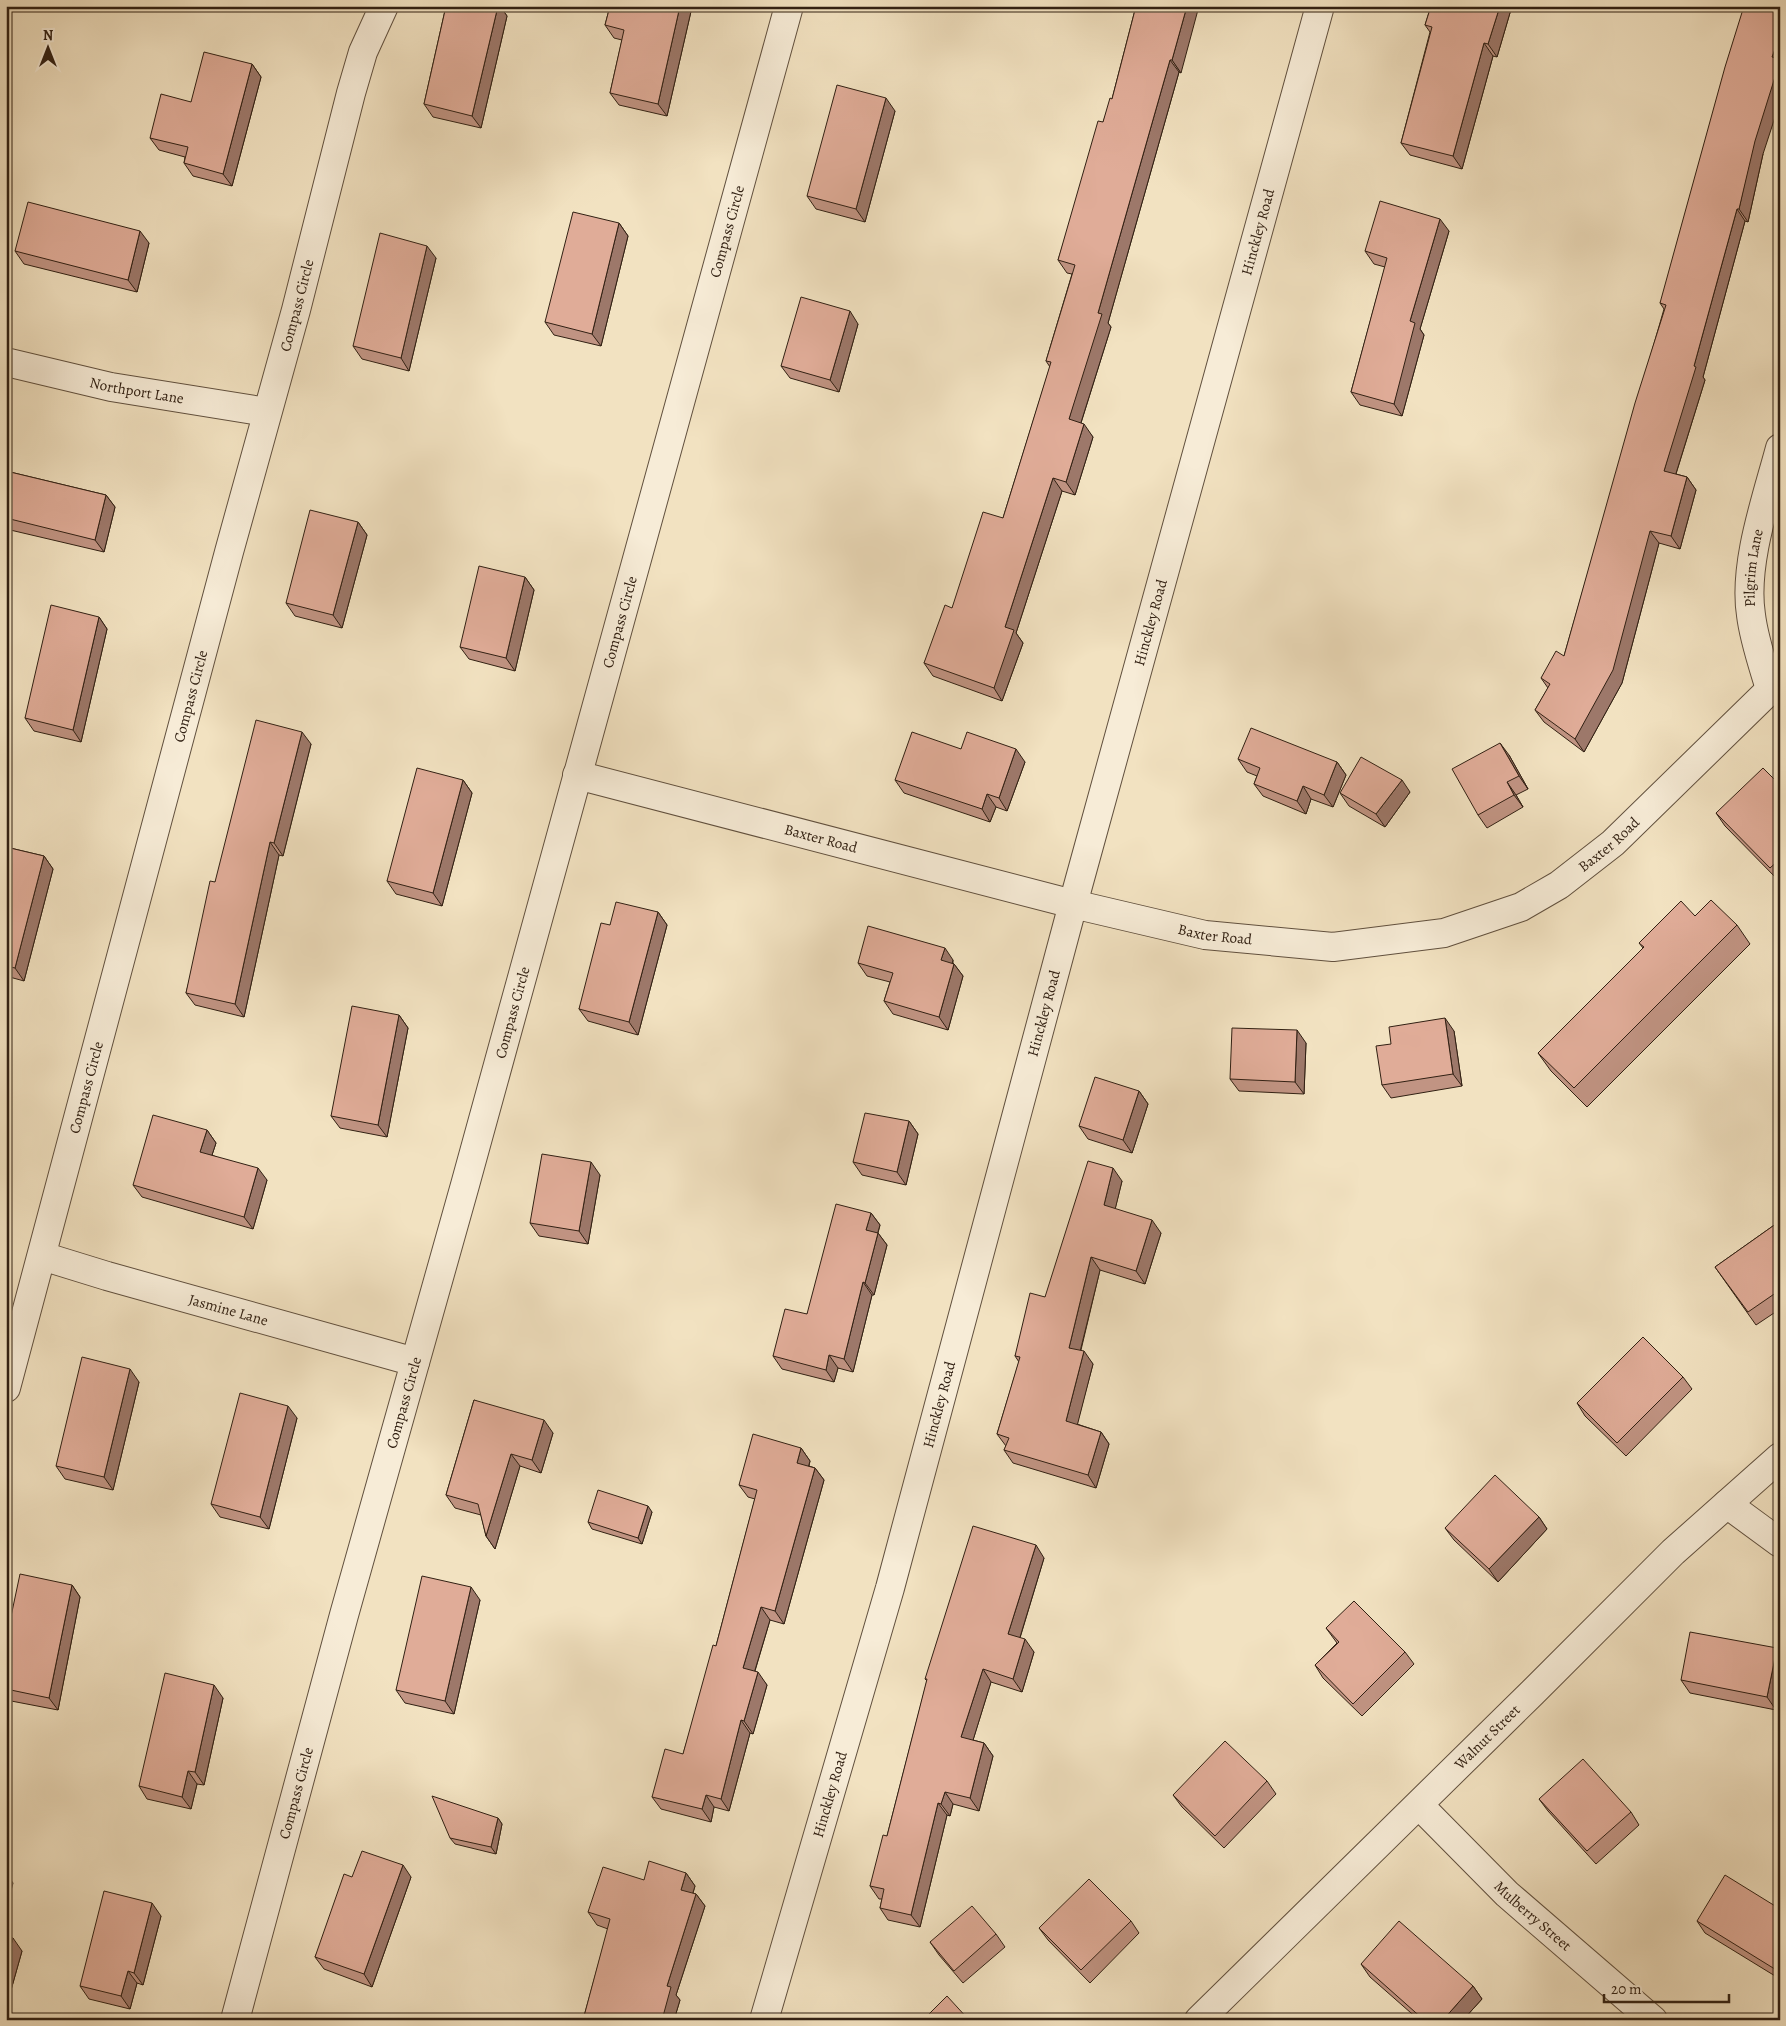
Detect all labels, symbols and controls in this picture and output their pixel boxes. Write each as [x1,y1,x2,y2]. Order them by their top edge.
north arrow [22,22,72,72]
text: N [43,26,53,45]
street label: Compass Circle [705,183,749,280]
street label: Hinckley Road [1236,186,1280,277]
street label: Compass Circle [275,257,319,354]
street label: Northport Lane [88,372,186,409]
street label: Pilgrim Lane [1739,527,1768,608]
street label: Compass Circle [598,573,642,670]
street label: Hinckley Road [1129,576,1172,668]
street label: Compass Circle [169,648,212,745]
street label: Baxter Road [1574,812,1644,876]
street label: Baxter Road [782,819,861,858]
street label: Baxter Road [1176,919,1254,949]
street label: Compass Circle [490,964,535,1061]
street label: Hinckley Road [1023,967,1065,1059]
street label: Compass Circle [64,1039,108,1136]
street label: Jasmine Lane [186,1289,271,1331]
street label: Compass Circle [381,1354,426,1451]
street label: Hinckley Road [918,1358,960,1450]
street label: Walnut Street [1449,1700,1525,1774]
street label: Compass Circle [274,1744,318,1841]
street label: Hinckley Road [808,1748,852,1840]
street label: Mulberry Street [1490,1877,1576,1955]
scale bar [1604,1971,1728,2003]
text: 20 m [1611,1979,1642,1999]

